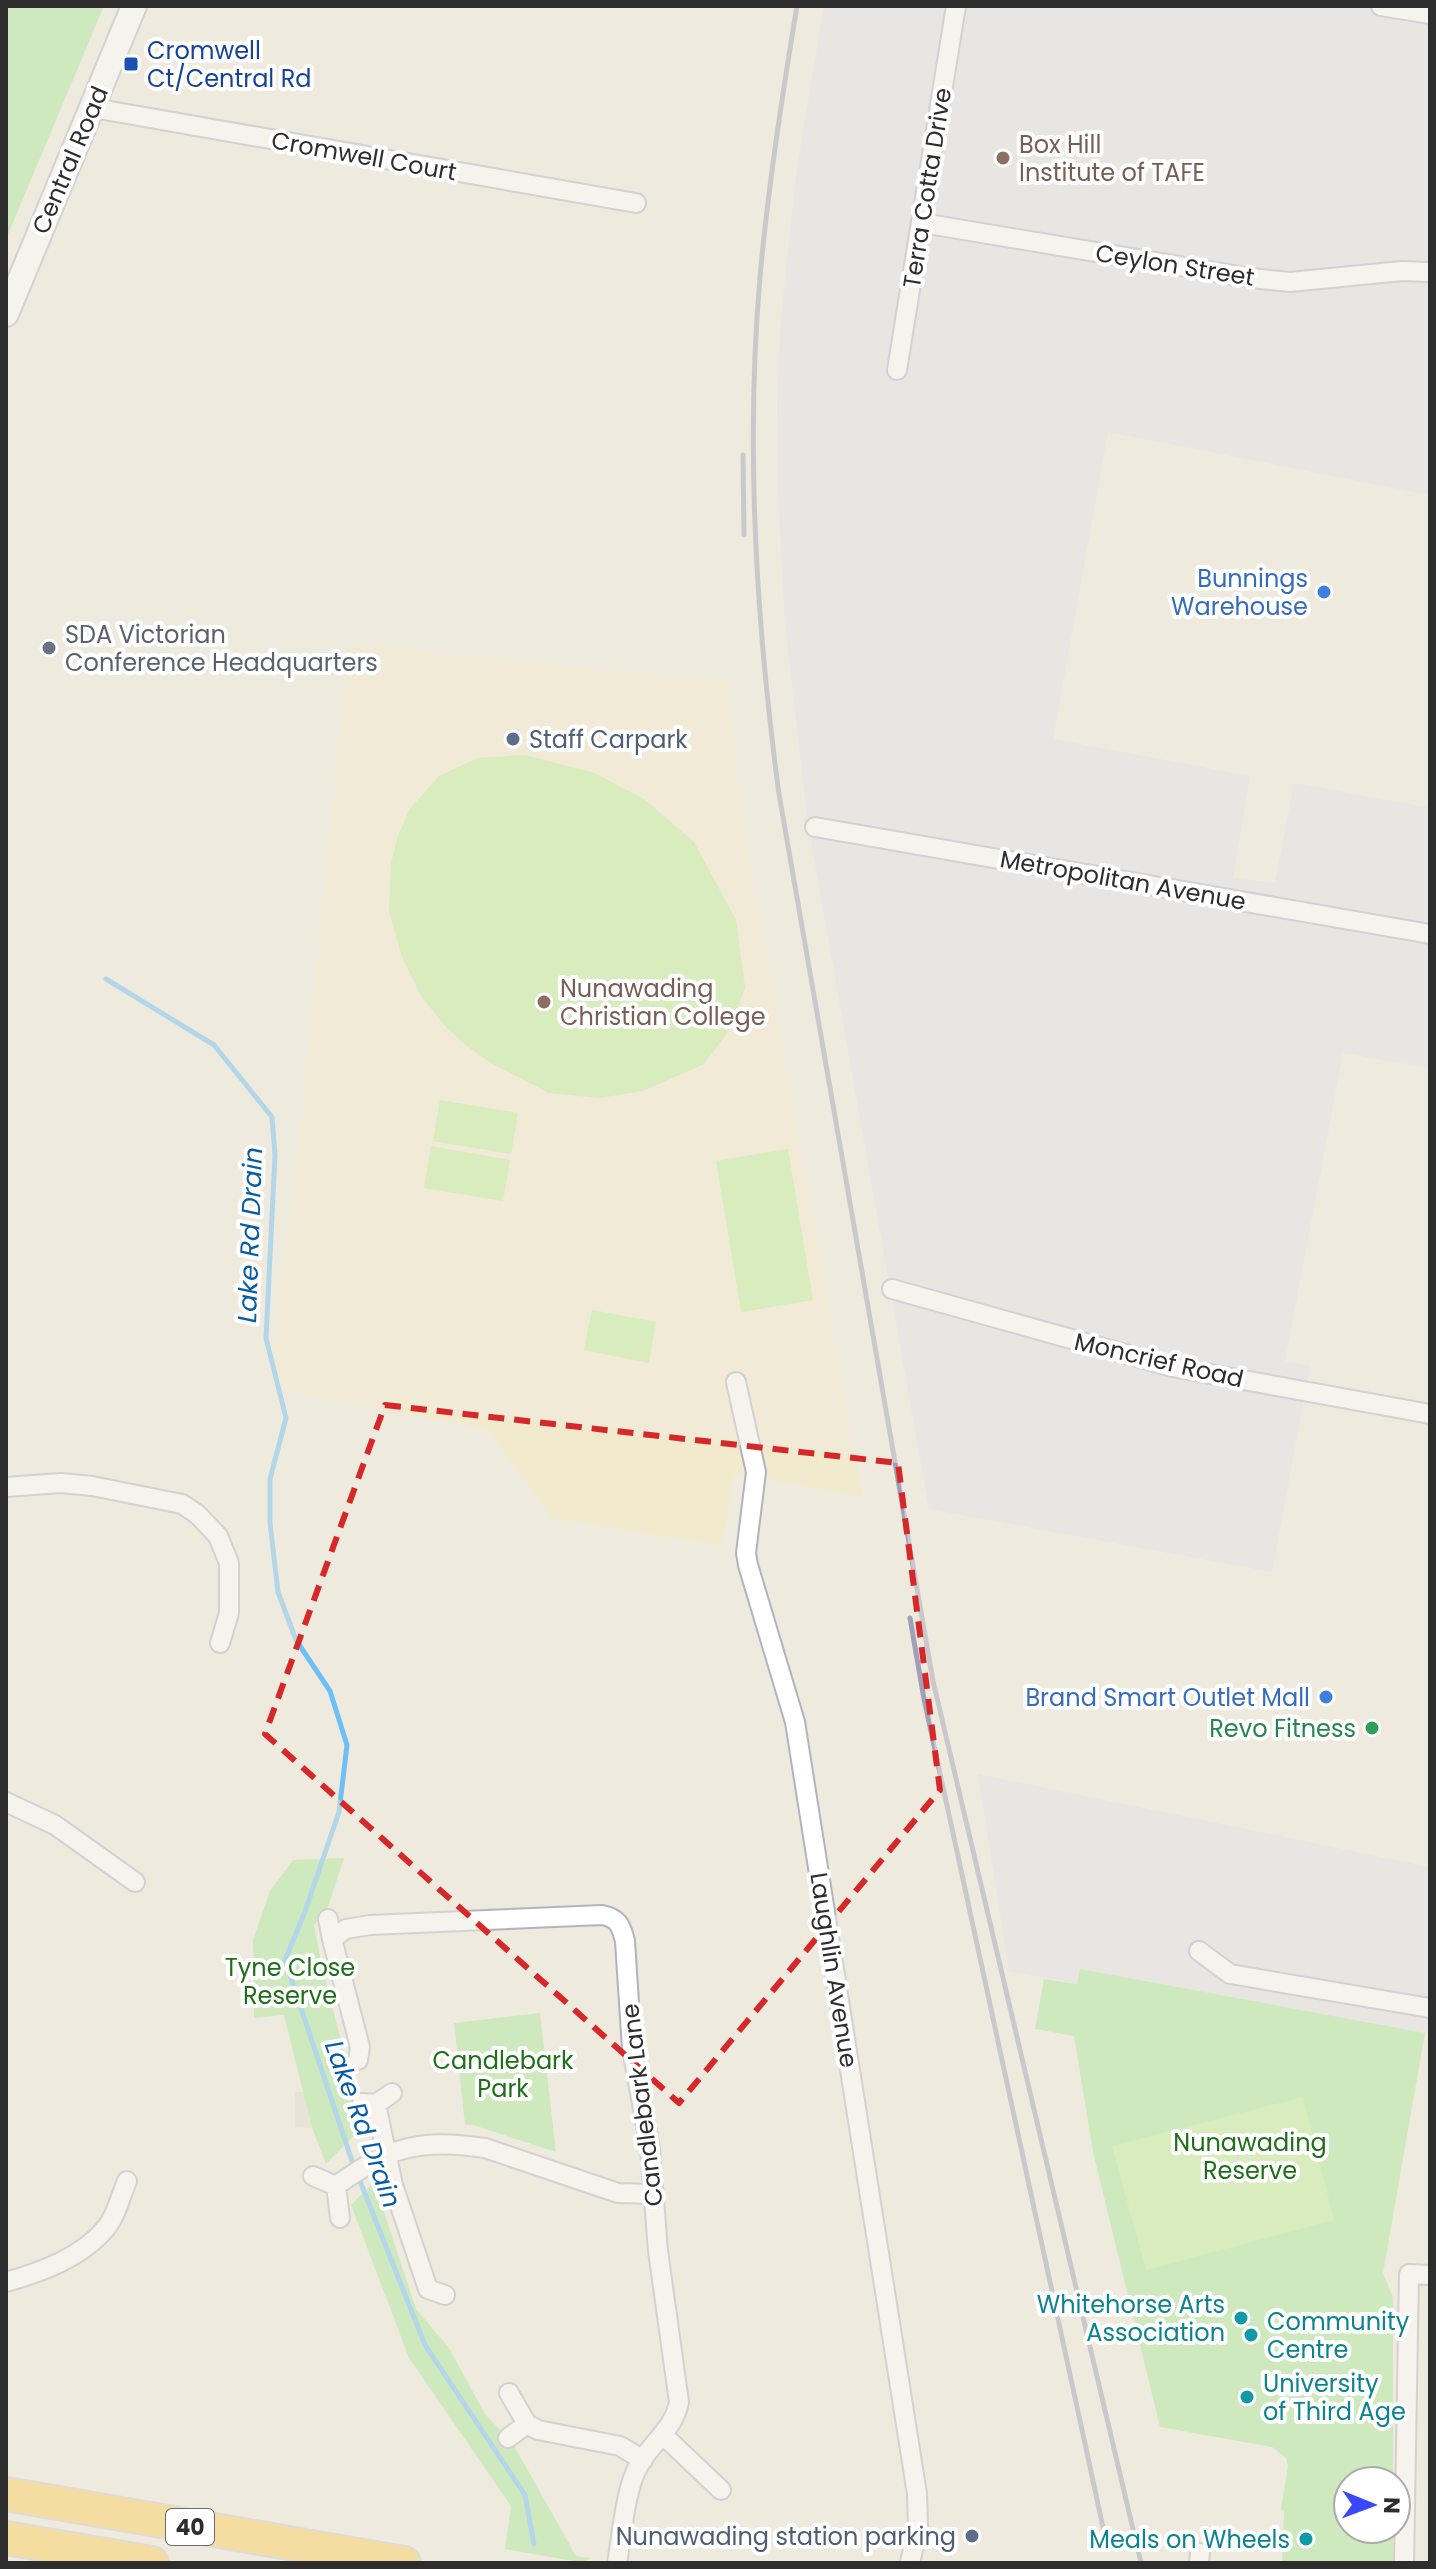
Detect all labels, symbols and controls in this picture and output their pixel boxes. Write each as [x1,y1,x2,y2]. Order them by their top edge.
place label: Cromwell Ct/Central Rd [147,34,312,95]
marker: Cromwell Ct/Central Rd [122,55,140,73]
street label: Central Road [24,81,116,239]
street label: Terra Cotta Drive [895,85,959,291]
street label: Cromwell Court [269,123,459,189]
place label: Box Hill Institute of TAFE [1019,128,1205,189]
marker: Box Hill Institute of TAFE [994,149,1012,167]
street label: Ceylon Street [1093,236,1257,294]
place label: Bunnings Warehouse [1171,562,1308,623]
marker: Bunnings Warehouse [1315,583,1333,601]
place label: SDA Victorian Conference Headquarters [65,618,378,679]
marker: SDA Victorian Conference Headquarters [40,639,58,657]
place label: Staff Carpark [529,723,688,756]
marker: Staff Carpark [504,730,522,748]
street label: Metropolitan Avenue [998,842,1248,918]
place label: Nunawading Christian College [560,972,766,1033]
marker: Nunawading Christian College [535,993,553,1011]
water label: Lake Rd Drain [229,1146,271,1324]
street label: Moncrief Road [1071,1325,1247,1395]
place label: Brand Smart Outlet Mall [1025,1681,1310,1714]
marker: Brand Smart Outlet Mall [1317,1688,1335,1706]
place label: Revo Fitness [1209,1712,1356,1745]
marker: Revo Fitness [1363,1719,1381,1737]
street label: Laughlin Avenue [802,1870,866,2070]
park label: Tyne Close Reserve [225,1951,355,2012]
street label: Candlebark Lane [613,2002,671,2208]
water label: Lake Rd Drain [316,2035,410,2213]
park label: Candlebark Park [433,2044,574,2105]
park label: Nunawading Reserve [1173,2126,1327,2187]
place label: Whitehorse Arts Association [1037,2288,1225,2349]
place label: Community Centre [1267,2305,1410,2366]
marker: Whitehorse Arts Association [1232,2309,1250,2327]
marker: Community Centre [1242,2326,1260,2344]
place label: University of Third Age [1263,2367,1406,2428]
marker: University of Third Age [1238,2388,1256,2406]
north arrow [1332,2465,1412,2545]
text: N [1376,2497,1407,2514]
road number: 40 [166,2509,214,2545]
place label: Nunawading station parking [616,2520,956,2553]
place label: Meals on Wheels [1089,2523,1290,2556]
marker: Nunawading station parking [963,2527,981,2545]
marker: Meals on Wheels [1297,2530,1315,2548]

